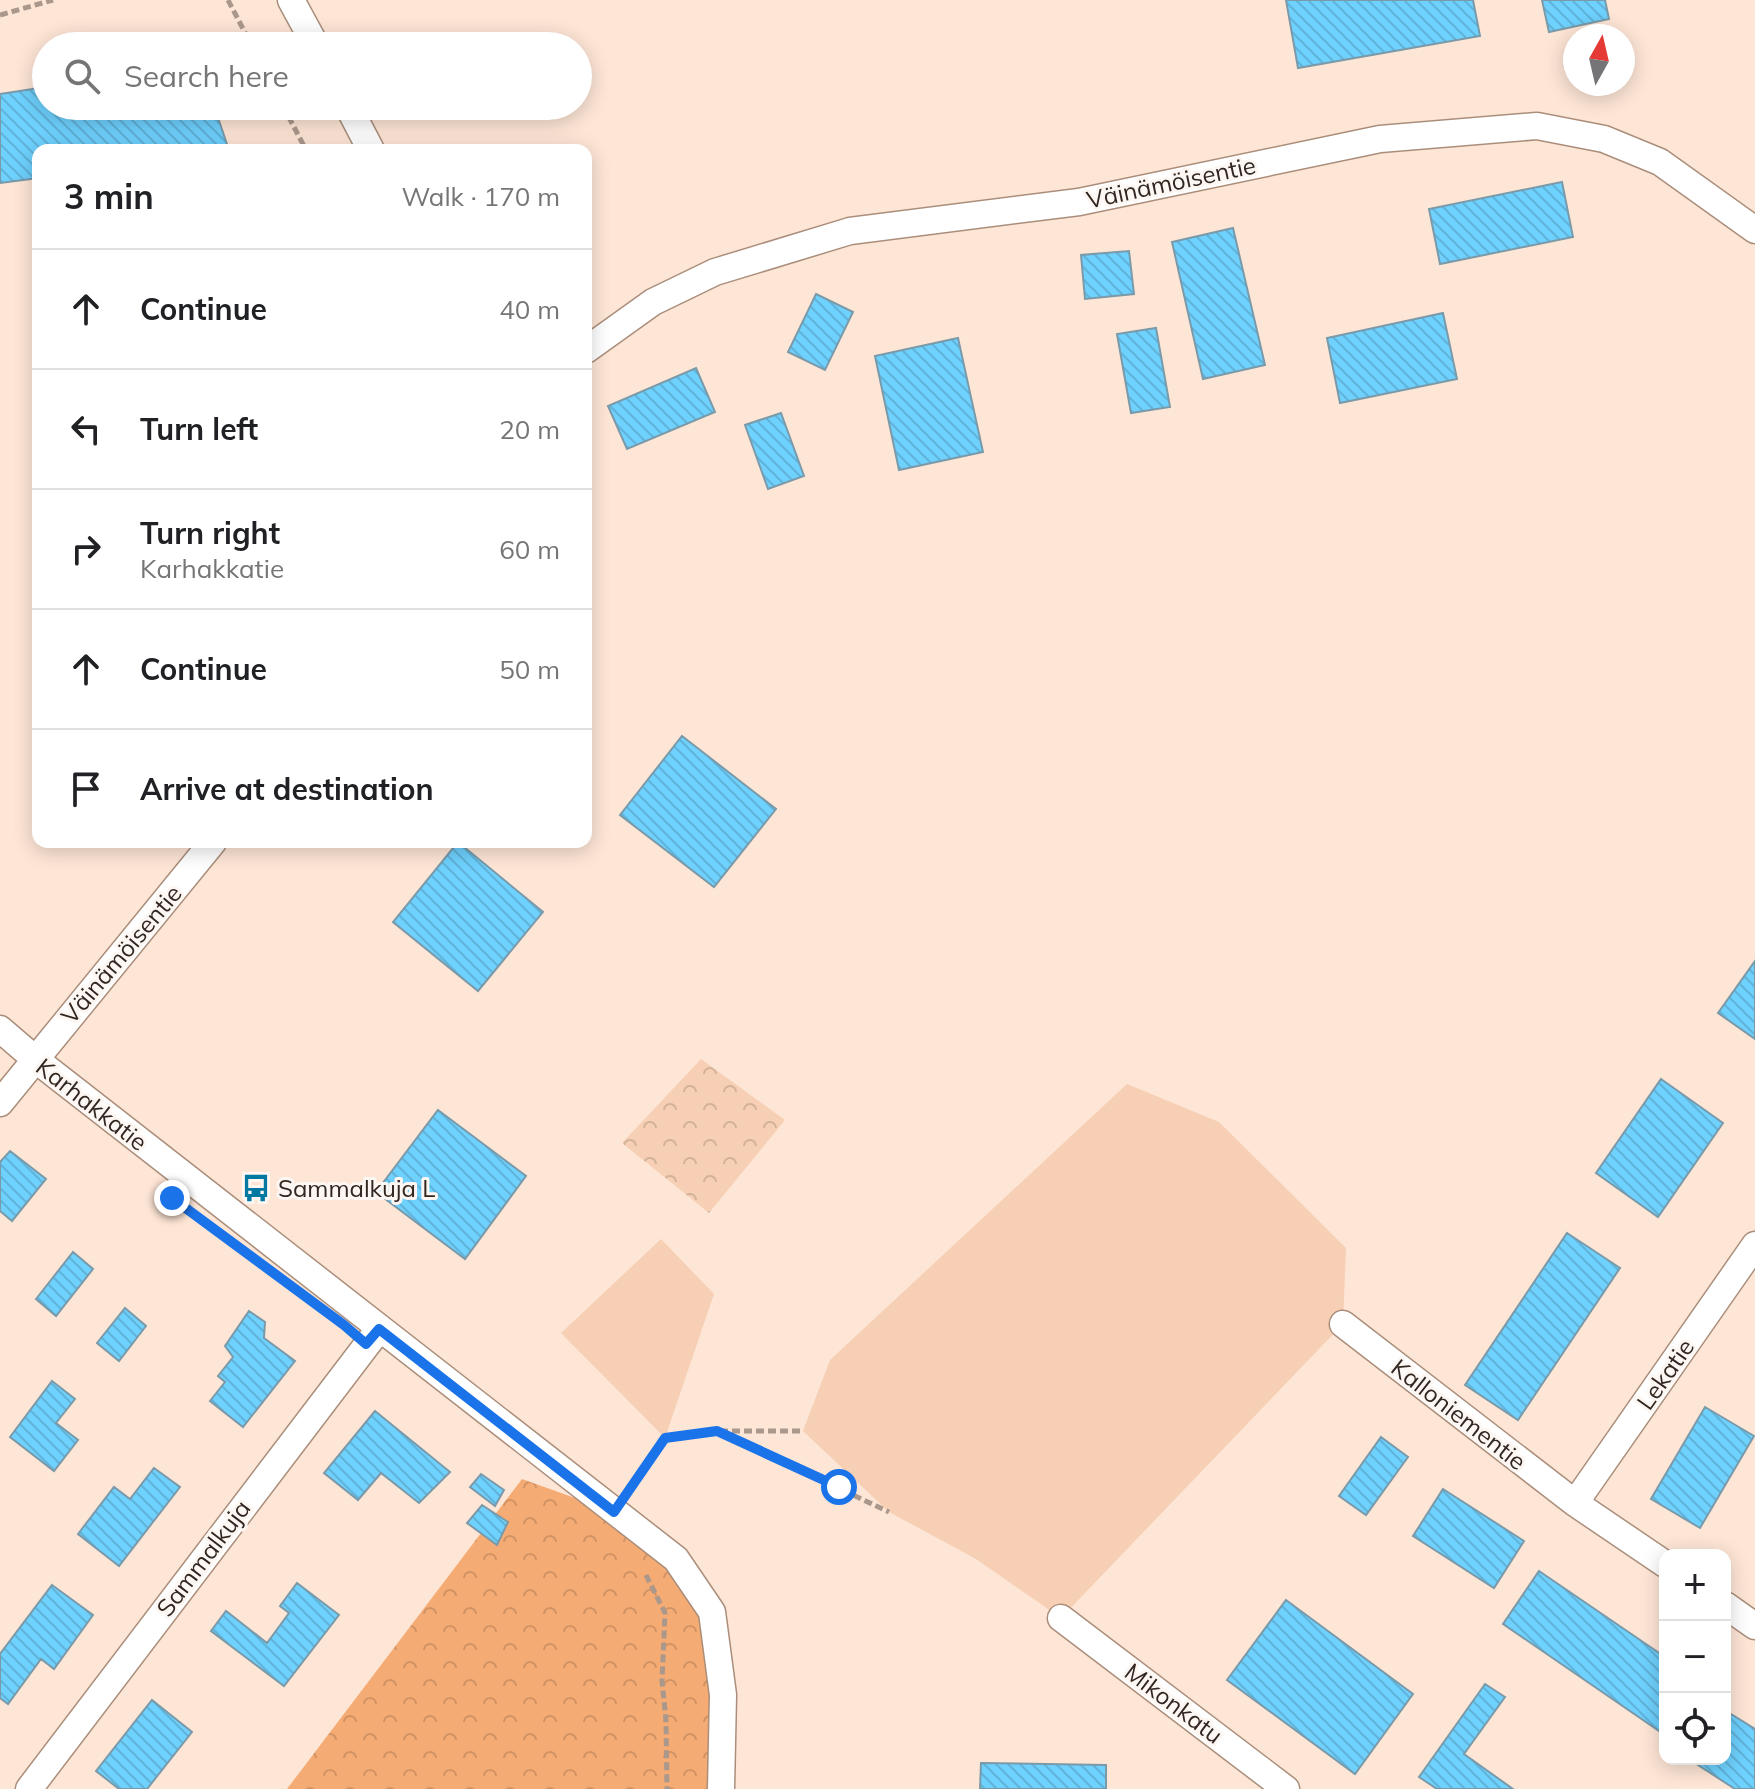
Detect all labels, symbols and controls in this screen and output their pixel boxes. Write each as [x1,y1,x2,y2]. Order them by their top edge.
north arrow [1563,24,1635,96]
search box [32,32,592,120]
icon: search [60,54,104,98]
text: Search here [124,57,289,95]
street label: Väinämöisentie [1084,149,1258,215]
text: 3 min [64,175,154,218]
text: Walk · 170 m [401,180,560,213]
icon: ahead [64,287,108,331]
text: Continue [140,290,267,328]
text: 40 m [499,293,560,326]
icon: left [64,407,108,451]
text: Turn left [140,410,258,448]
text: 20 m [499,413,560,446]
text: Turn right [140,514,280,552]
icon: right [64,527,108,571]
text: 60 m [499,533,560,566]
text: Karhakkatie [140,552,284,585]
icon: ahead [64,647,108,691]
text: Continue [140,650,267,688]
text: 50 m [499,653,560,686]
icon: arrive [64,767,108,811]
text: Arrive at destination [140,770,434,808]
street label: Väinämöisentie [54,878,188,1030]
street label: Karhakkatie [30,1051,154,1157]
bus stop icon: Sammalkuja L [241,1173,271,1203]
place label: Sammalkuja L [278,1173,435,1203]
route end [154,1180,190,1216]
street label: Lekatie [1630,1333,1700,1415]
street label: Kalloniementie [1386,1352,1532,1476]
route start [821,1469,857,1505]
street label: Sammalkuja [150,1494,256,1622]
map controls [1659,1549,1731,1765]
button: + [1659,1549,1731,1621]
button: − [1659,1621,1731,1693]
street label: Mikonkatu [1119,1656,1229,1750]
button: locate [1659,1693,1731,1765]

